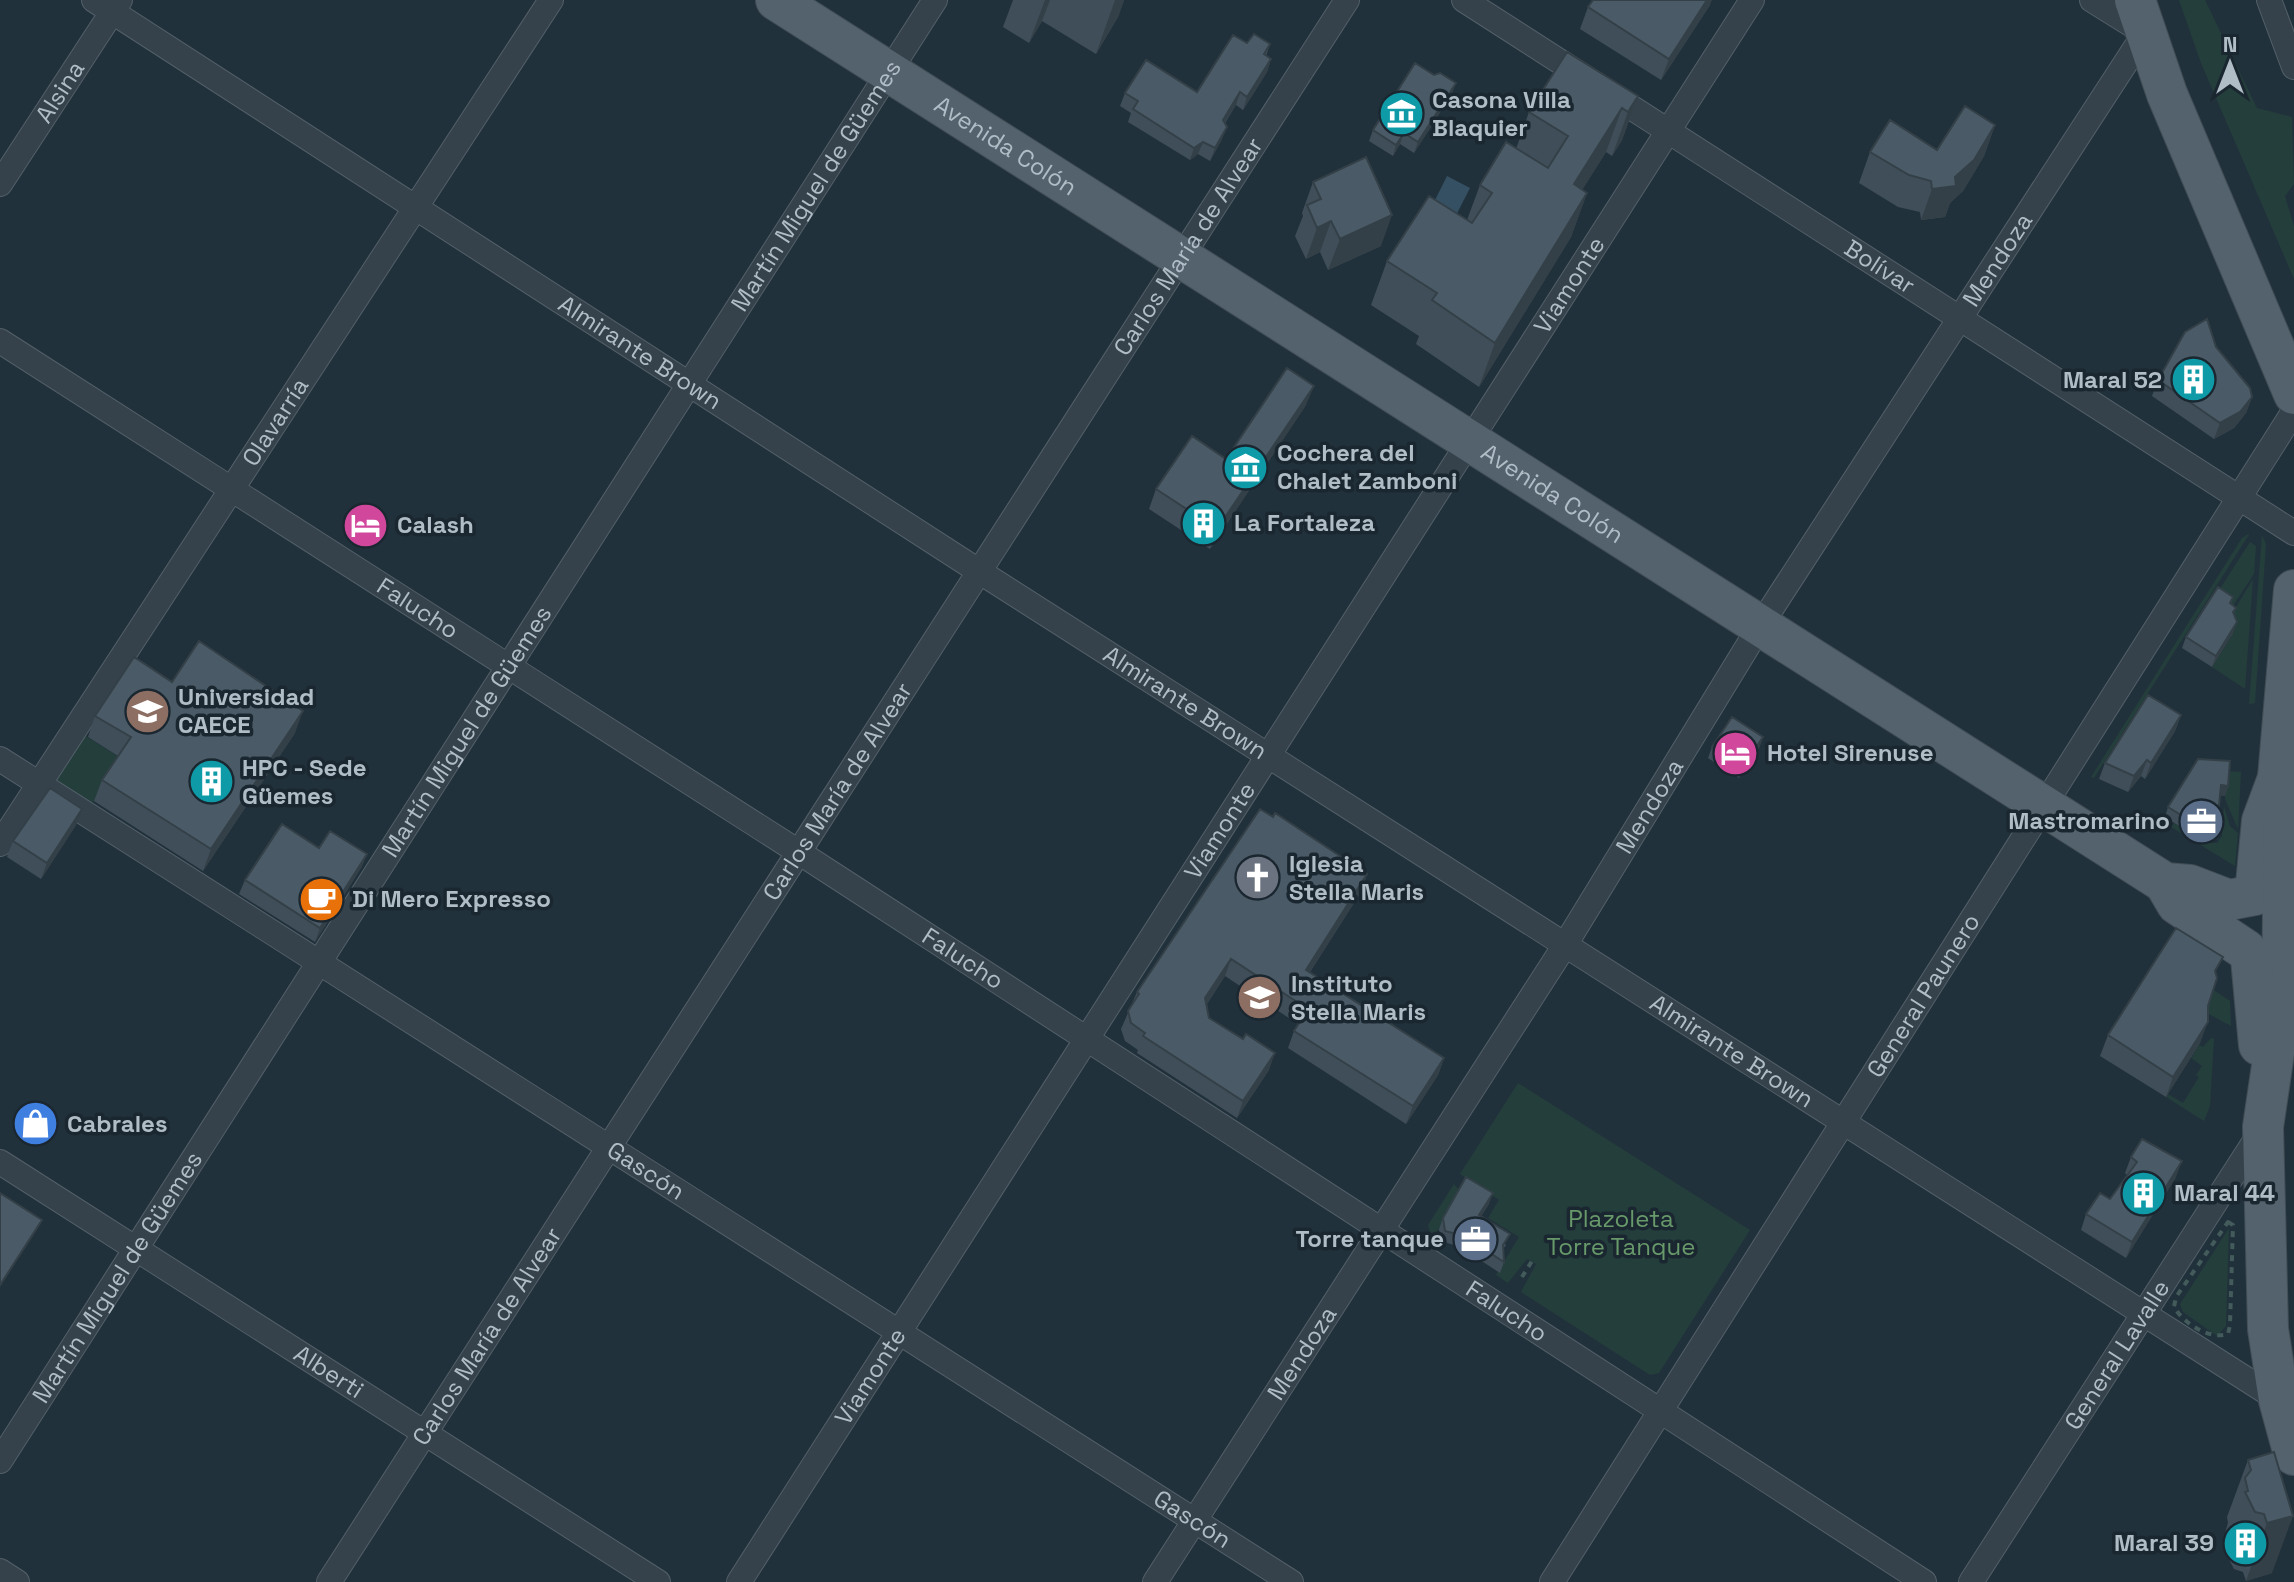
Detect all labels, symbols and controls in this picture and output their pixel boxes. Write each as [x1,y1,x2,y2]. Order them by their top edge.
north arrow [2190,24,2270,104]
text: N [2223,30,2237,58]
street label: Alsina [28,54,91,129]
street label: Martín Miguel de Güemes [724,54,908,317]
place label: Casona Villa Blaquier [1432,84,1571,143]
street label: Avenida Colón [929,89,1083,202]
museum icon: Casona Villa Blaquier [1377,90,1425,138]
street label: Carlos María de Alvear [1106,131,1270,361]
street label: Mendoza [1956,207,2039,312]
street label: Viamonte [1527,230,1612,339]
street label: Bolívar [1839,232,1921,301]
street label: Almirante Brown [553,288,728,416]
building icon: Maral 52 [2169,356,2217,404]
place label: Maral 52 [2063,364,2162,395]
street label: Olavarría [235,371,315,472]
street label: Avenida Colón [1476,436,1630,550]
place label: Cochera del Chalet Zamboni [1277,437,1457,496]
museum icon: Cochera del Chalet Zamboni [1222,443,1270,491]
building icon: La Fortaleza [1179,499,1227,547]
hotel icon: Calash [342,501,390,549]
place label: La Fortaleza [1234,507,1375,538]
place label: Calash [397,509,474,540]
street label: Falucho [371,570,465,646]
street label: Martín Miguel de Güemes [374,600,558,863]
street label: Almirante Brown [1098,639,1273,766]
street label: Carlos María de Alvear [756,676,919,906]
place label: Universidad CAECE [178,681,314,740]
school or university icon: Universidad CAECE [123,687,171,735]
hotel icon: Hotel Sirenuse [1712,729,1760,777]
place label: Hotel Sirenuse [1767,737,1934,768]
place label: HPC - Sede Güemes [242,752,367,811]
street label: Mendoza [1608,753,1690,859]
building icon: HPC - Sede Güemes [187,758,235,806]
street label: Viamonte [1177,776,1262,885]
office icon: Mastromarino [2177,797,2225,845]
place label: Mastromarino [2008,805,2170,836]
place label: Iglesia Stella Maris [1289,848,1424,907]
church icon: Iglesia Stella Maris [1234,854,1282,902]
cafe icon: Di Mero Expresso [297,875,345,923]
place label: Di Mero Expresso [352,883,551,914]
street label: General Paunero [1860,908,1987,1083]
street label: Falucho [917,920,1010,996]
place label: Instituto Stella Maris [1291,968,1426,1027]
school or university icon: Instituto Stella Maris [1236,974,1284,1022]
street label: Almirante Brown [1644,987,1820,1114]
shop icon: Cabrales [12,1100,60,1148]
place label: Cabrales [67,1108,168,1139]
street label: Gascón [602,1134,691,1207]
street label: Martín Miguel de Güemes [25,1146,209,1409]
building icon: Maral 44 [2119,1169,2167,1217]
place label: Maral 44 [2174,1177,2275,1208]
park label: Plazoleta Torre Tanque [1547,1203,1695,1262]
office icon: Torre tanque [1451,1215,1499,1263]
street label: Carlos María de Alvear [405,1221,568,1451]
place label: Torre tanque [1295,1223,1444,1254]
street label: Falucho [1460,1273,1554,1349]
street label: General Lavalle [2057,1274,2176,1435]
street label: Mendoza [1260,1300,1344,1406]
street label: Viamonte [828,1322,913,1431]
street label: Alberti [288,1338,370,1405]
street label: Gascón [1148,1482,1237,1555]
building icon: Maral 39 [2221,1519,2269,1567]
place label: Maral 39 [2114,1527,2214,1558]

